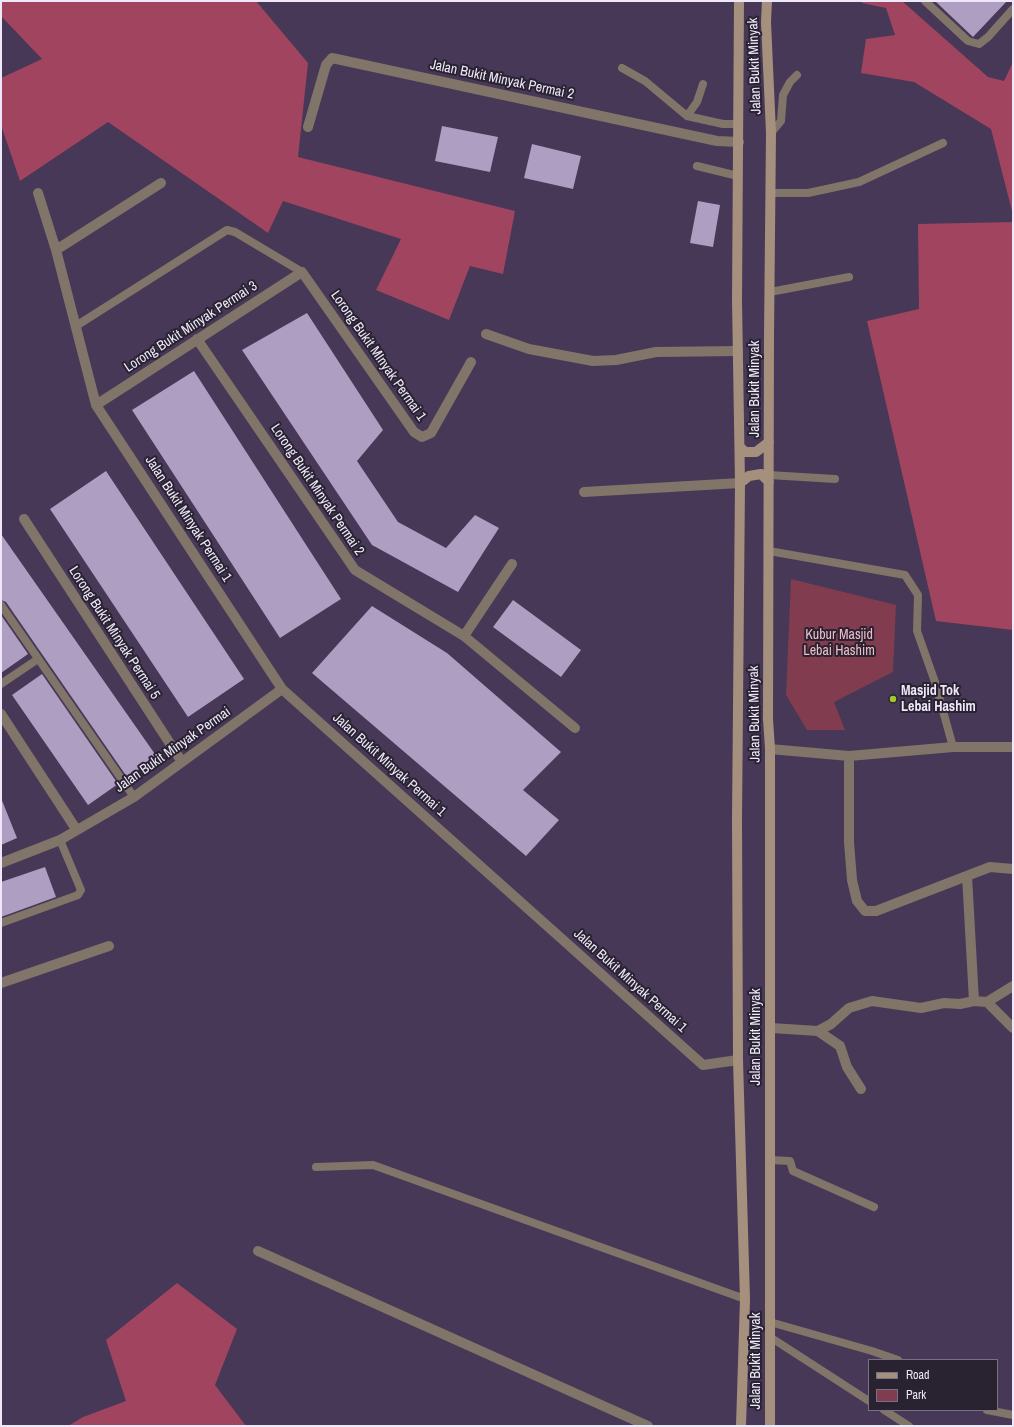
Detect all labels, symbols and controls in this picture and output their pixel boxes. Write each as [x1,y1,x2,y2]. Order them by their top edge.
street label: Jalan Bukit Minyak [745,17,765,115]
street label: Jalan Bukit Minyak Permai 2 [428,57,576,103]
street label: Lorong Bukit Minyak Permai 3 [121,278,261,376]
street label: Lorong Bukit MInyak Permai 1 [327,288,429,424]
street label: Jalan Bukit Minyak [747,341,763,437]
street label: Lorong Bukit Minyak Permai 2 [267,421,367,559]
street label: Jalan Bukit Minyak Permai 1 [141,453,235,585]
street label: Lorong Bukit Minyak Permai 5 [65,563,163,703]
park label: Kubur Masjid Lebai Hashim [803,627,875,660]
street label: Jalan Bukit Minyak [746,665,764,763]
place label: Masjid Tok Lebai Hashim [901,683,976,716]
marker: Masjid Tok Lebai Hashim [888,694,898,704]
street label: Jalan Bukit Minyak Permai [112,704,234,796]
street label: Jalan Bukit Minyak Permai 1 [329,710,449,820]
street label: Jalan Bukit Minyak Permai 1 [570,926,690,1036]
street label: Jalan Bukit Minyak [748,989,764,1085]
street label: Jalan Bukit Minyak [748,1313,764,1409]
legend [868,1359,998,1411]
text: Road [906,1367,930,1383]
text: Park [906,1387,926,1403]

